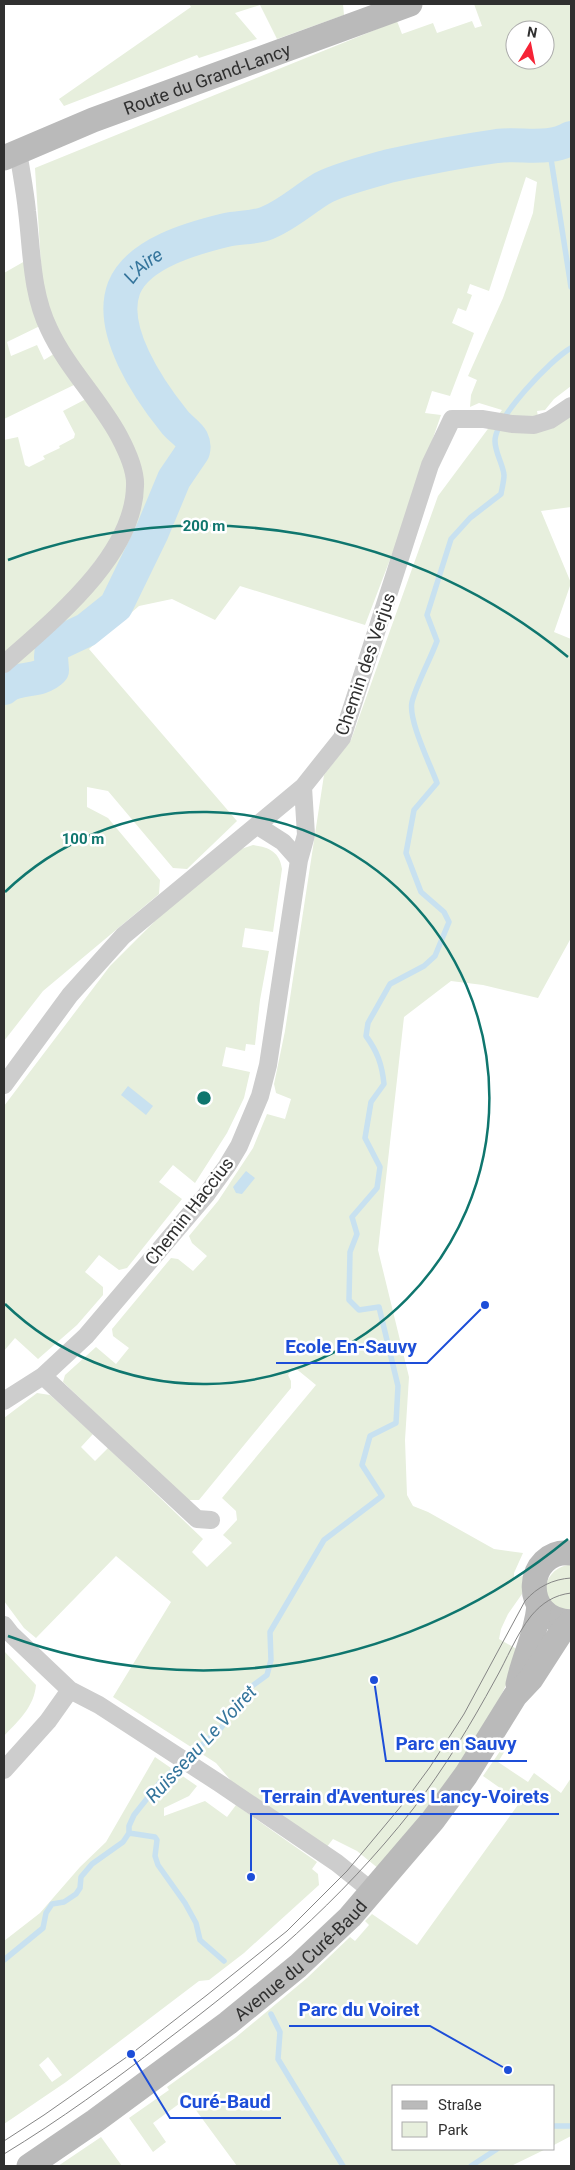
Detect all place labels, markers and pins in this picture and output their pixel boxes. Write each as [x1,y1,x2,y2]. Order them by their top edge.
centre of rings [195,1089,213,1107]
callout: Ecole En-Sauvy [276,1329,427,1363]
callout: Parc en Sauvy [386,1727,527,1761]
callout: Terrain d'Aventures Lancy-Voirets [251,1780,559,1814]
callout: Parc du Voiret [289,1992,430,2026]
callout: Curé-Baud [170,2084,281,2118]

